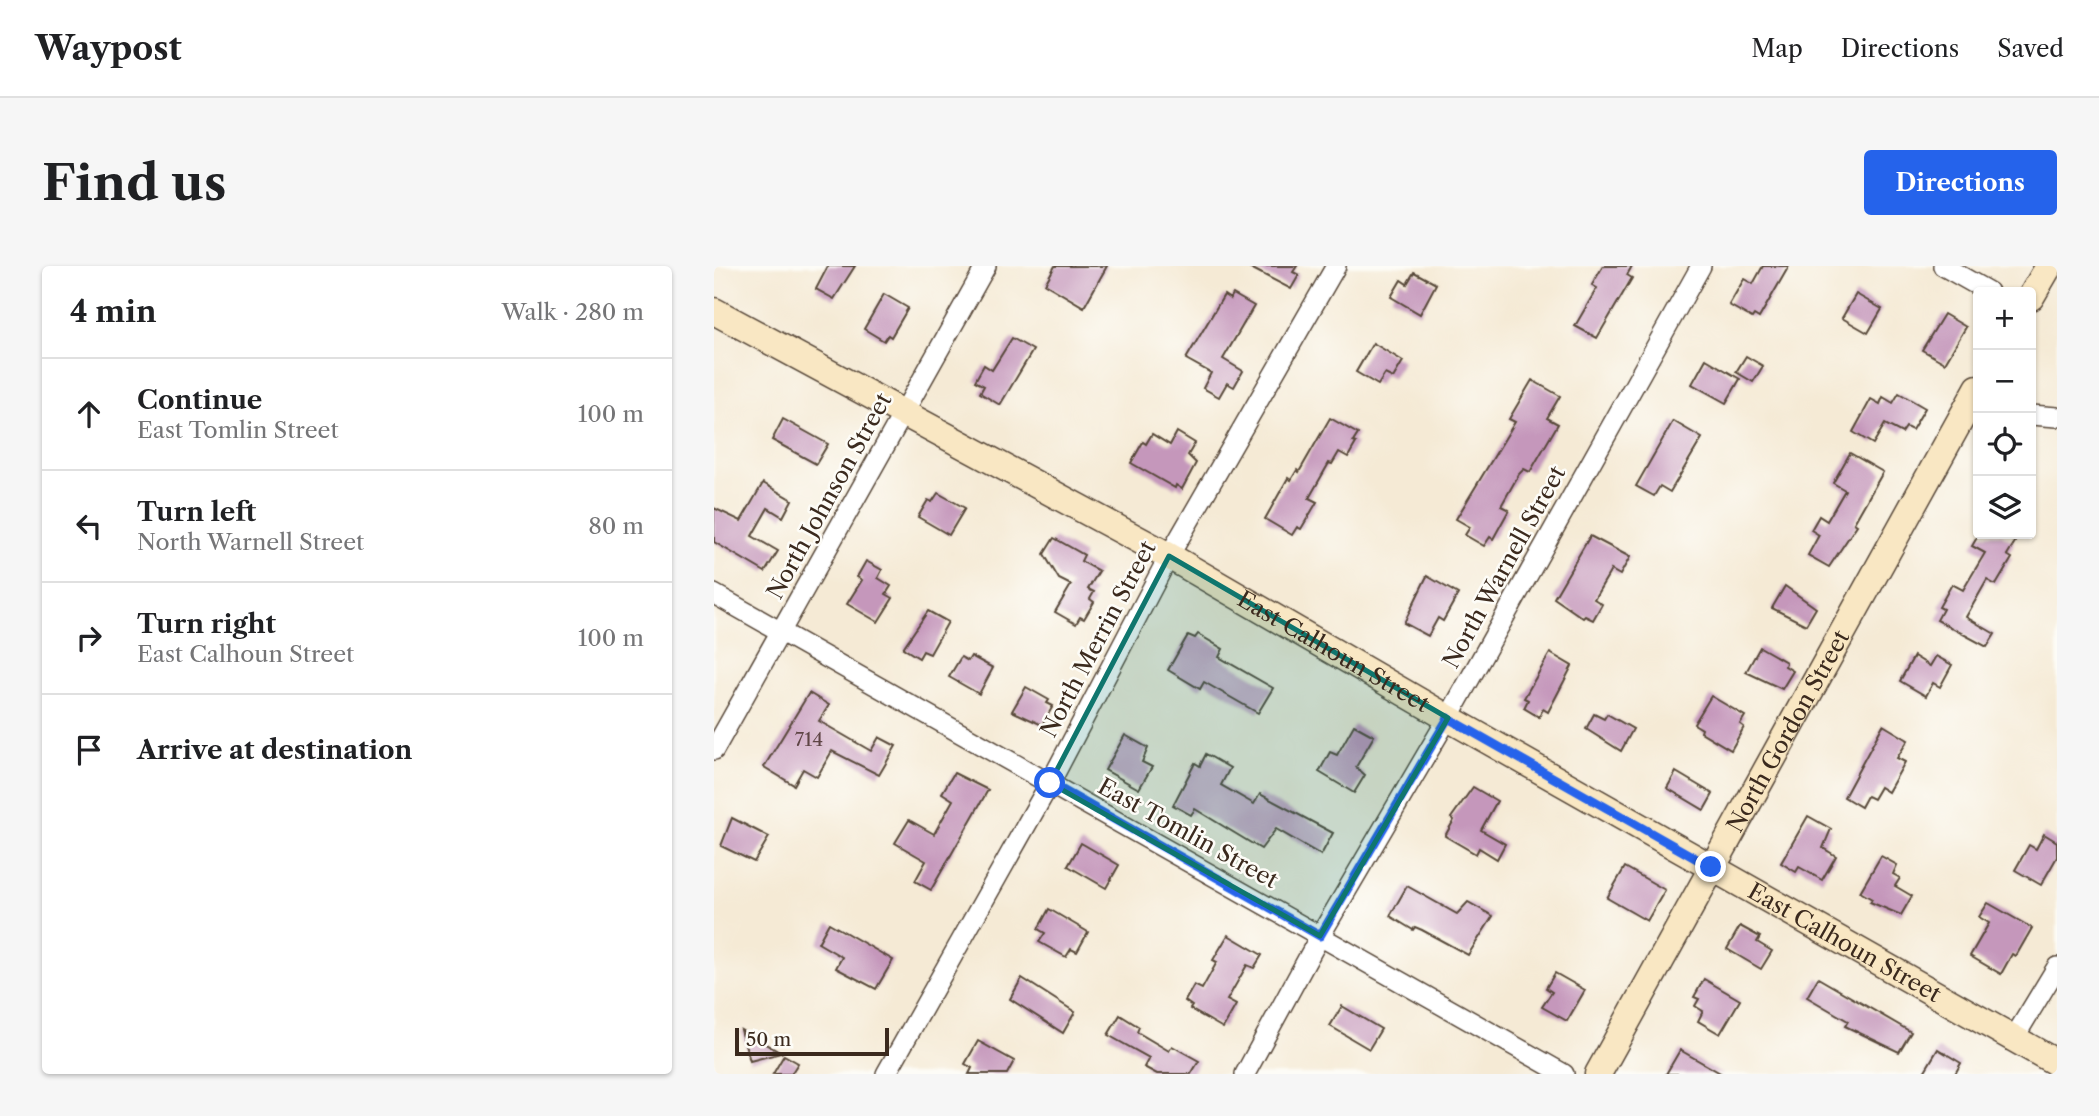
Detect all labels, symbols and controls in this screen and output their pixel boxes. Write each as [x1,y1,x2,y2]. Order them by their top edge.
text: Waypost [35,28,182,69]
text: Map [1751,34,1803,63]
text: Directions [1841,34,1959,63]
text: Saved [1997,34,2064,63]
button: Directions [1864,150,2057,215]
text: Find us [42,152,226,213]
map controls [1973,287,2036,539]
button: + [1973,287,2036,350]
text: 4 min [70,293,156,330]
text: Walk · 280 m [501,298,644,326]
button: − [1973,350,2036,413]
text: Continue [137,384,262,416]
street label: North Johnson Street [761,388,897,604]
icon: ahead [70,395,108,433]
text: 100 m [578,400,644,428]
button: locate [1973,413,2036,476]
text: East Tomlin Street [137,416,339,444]
street label: North Warnell Street [1437,461,1571,673]
button: layers [1973,476,2036,539]
text: Turn left [137,496,256,528]
icon: left [70,507,108,545]
text: 80 m [588,512,644,540]
text: North Warnell Street [137,528,364,556]
street label: North Merrin Street [1034,536,1162,742]
street label: East Calhoun Street [1232,585,1435,718]
text: Turn right [137,608,276,640]
icon: right [70,619,108,657]
text: 100 m [578,624,644,652]
street label: North Gordon Street [1721,625,1855,837]
text: East Calhoun Street [137,640,354,668]
house number: 714 [795,728,823,751]
icon: arrive [70,731,108,769]
text: Arrive at destination [137,734,412,766]
route start [1034,767,1065,798]
street label: East Tomlin Street [1093,772,1283,894]
route end [1695,851,1726,882]
street label: East Calhoun Street [1743,877,1946,1008]
scale bar [735,1025,889,1057]
text: 50 m [746,1028,791,1051]

